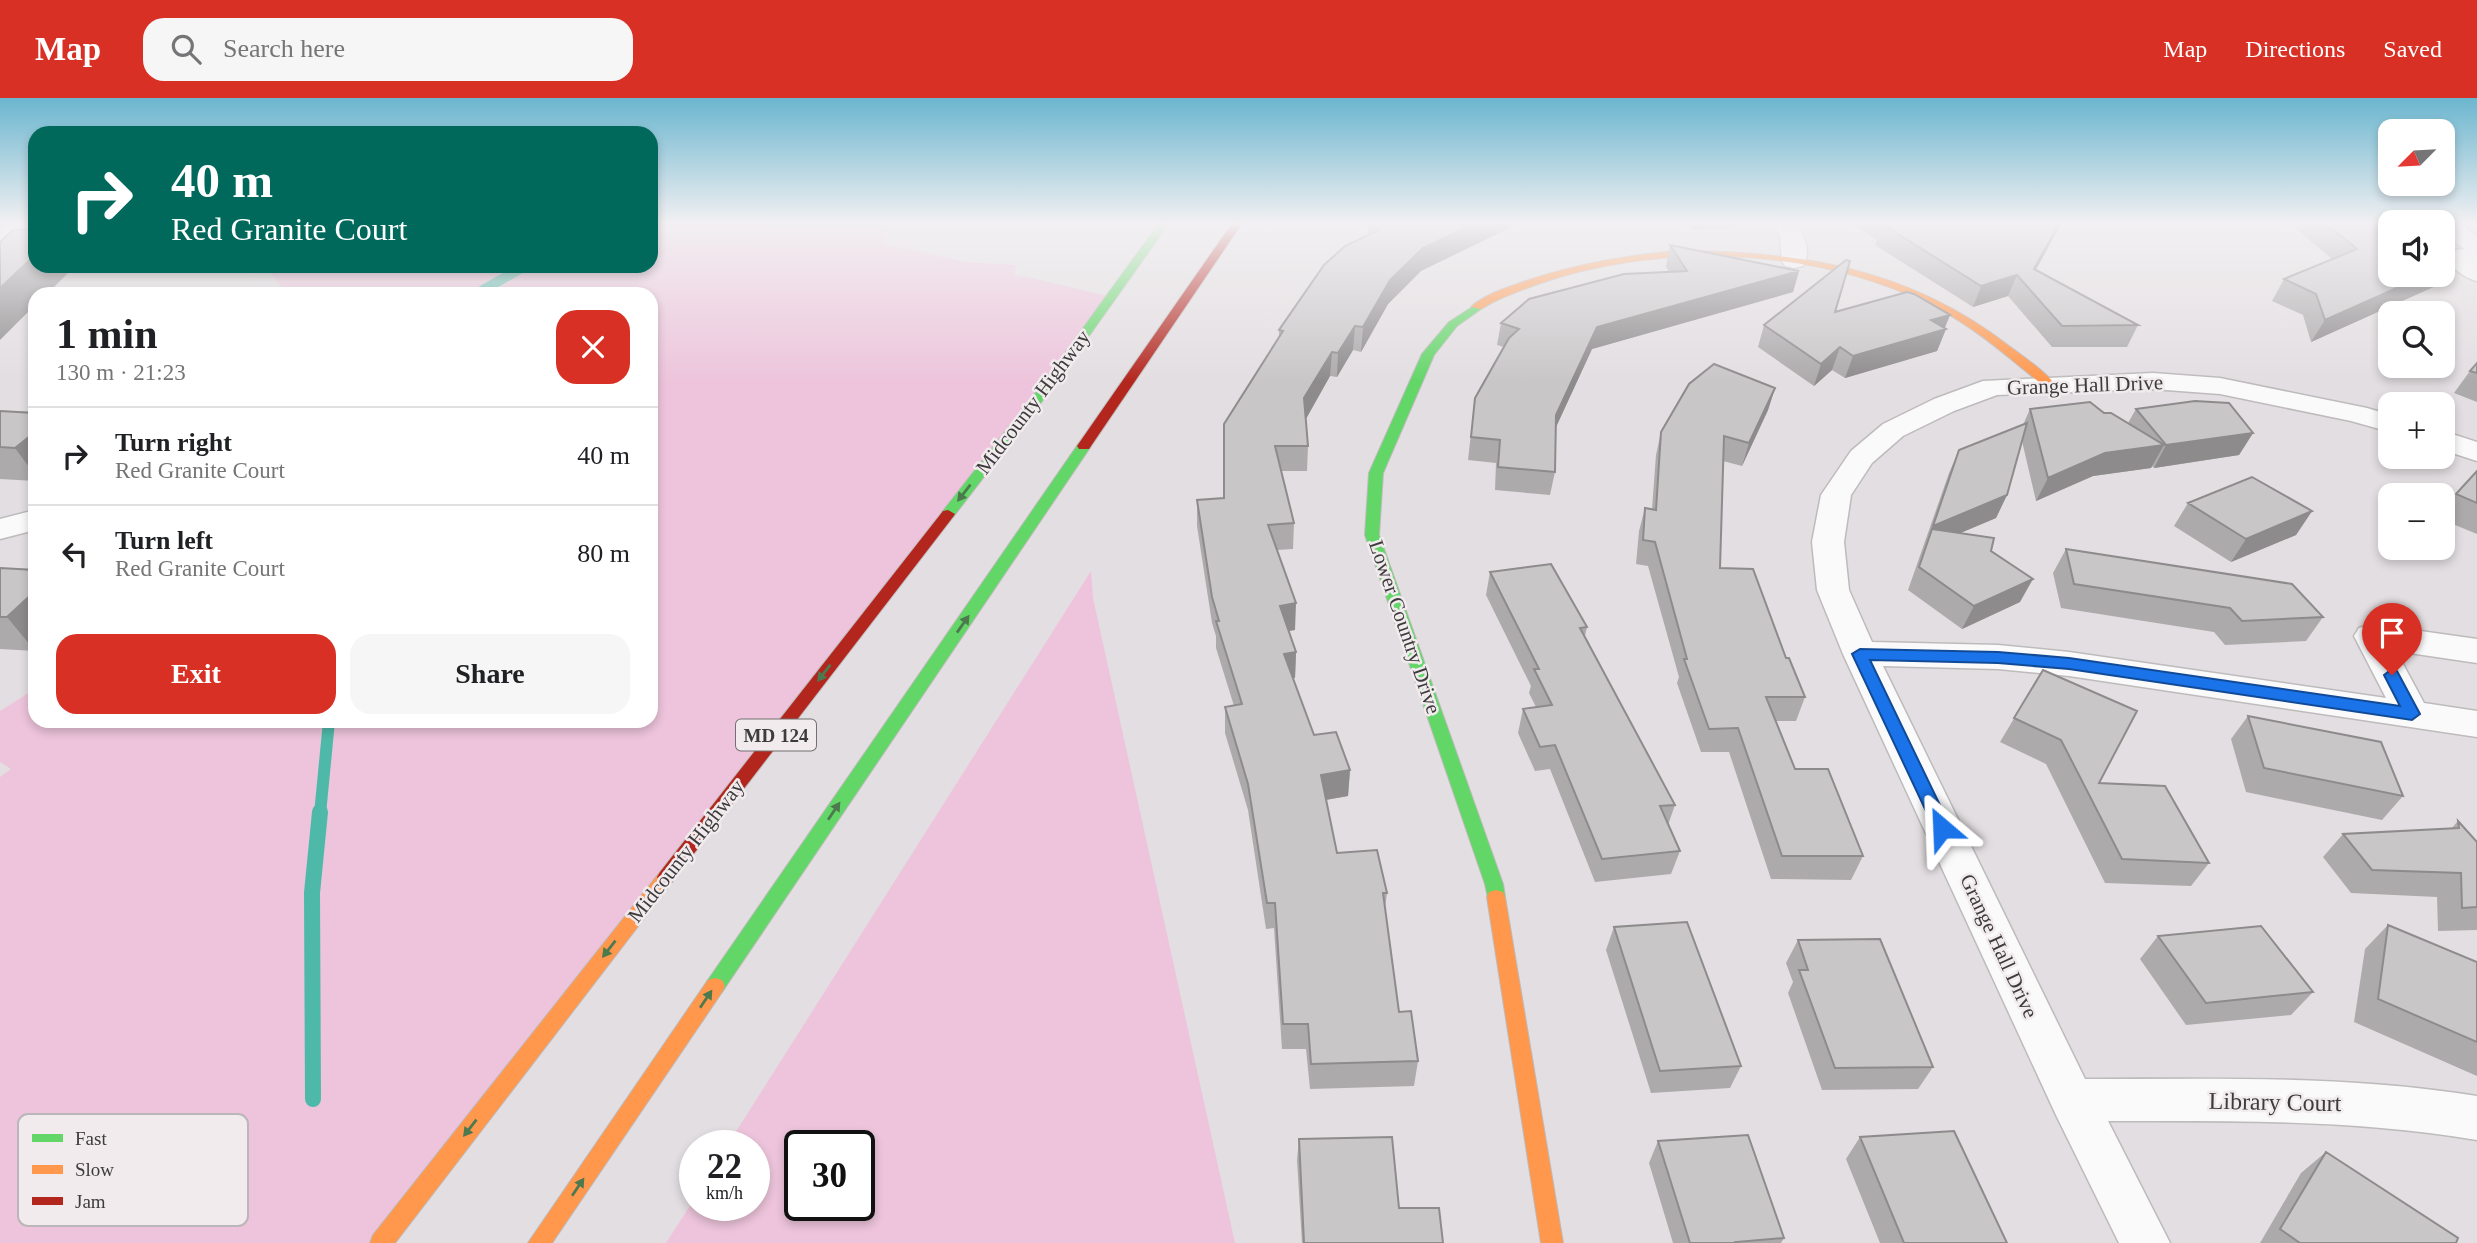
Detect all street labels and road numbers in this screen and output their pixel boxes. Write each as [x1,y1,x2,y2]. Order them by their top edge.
street label: Midcounty Highway [971,325,1095,479]
street label: Grange Hall Drive [2006,370,2164,400]
street label: Lower Country Drive [1364,537,1446,717]
road number: MD 124 [736,720,816,750]
street label: Midcounty Highway [623,775,749,927]
street label: Grange Hall Drive [1955,870,2043,1022]
street label: Library Court [2208,1088,2342,1116]

